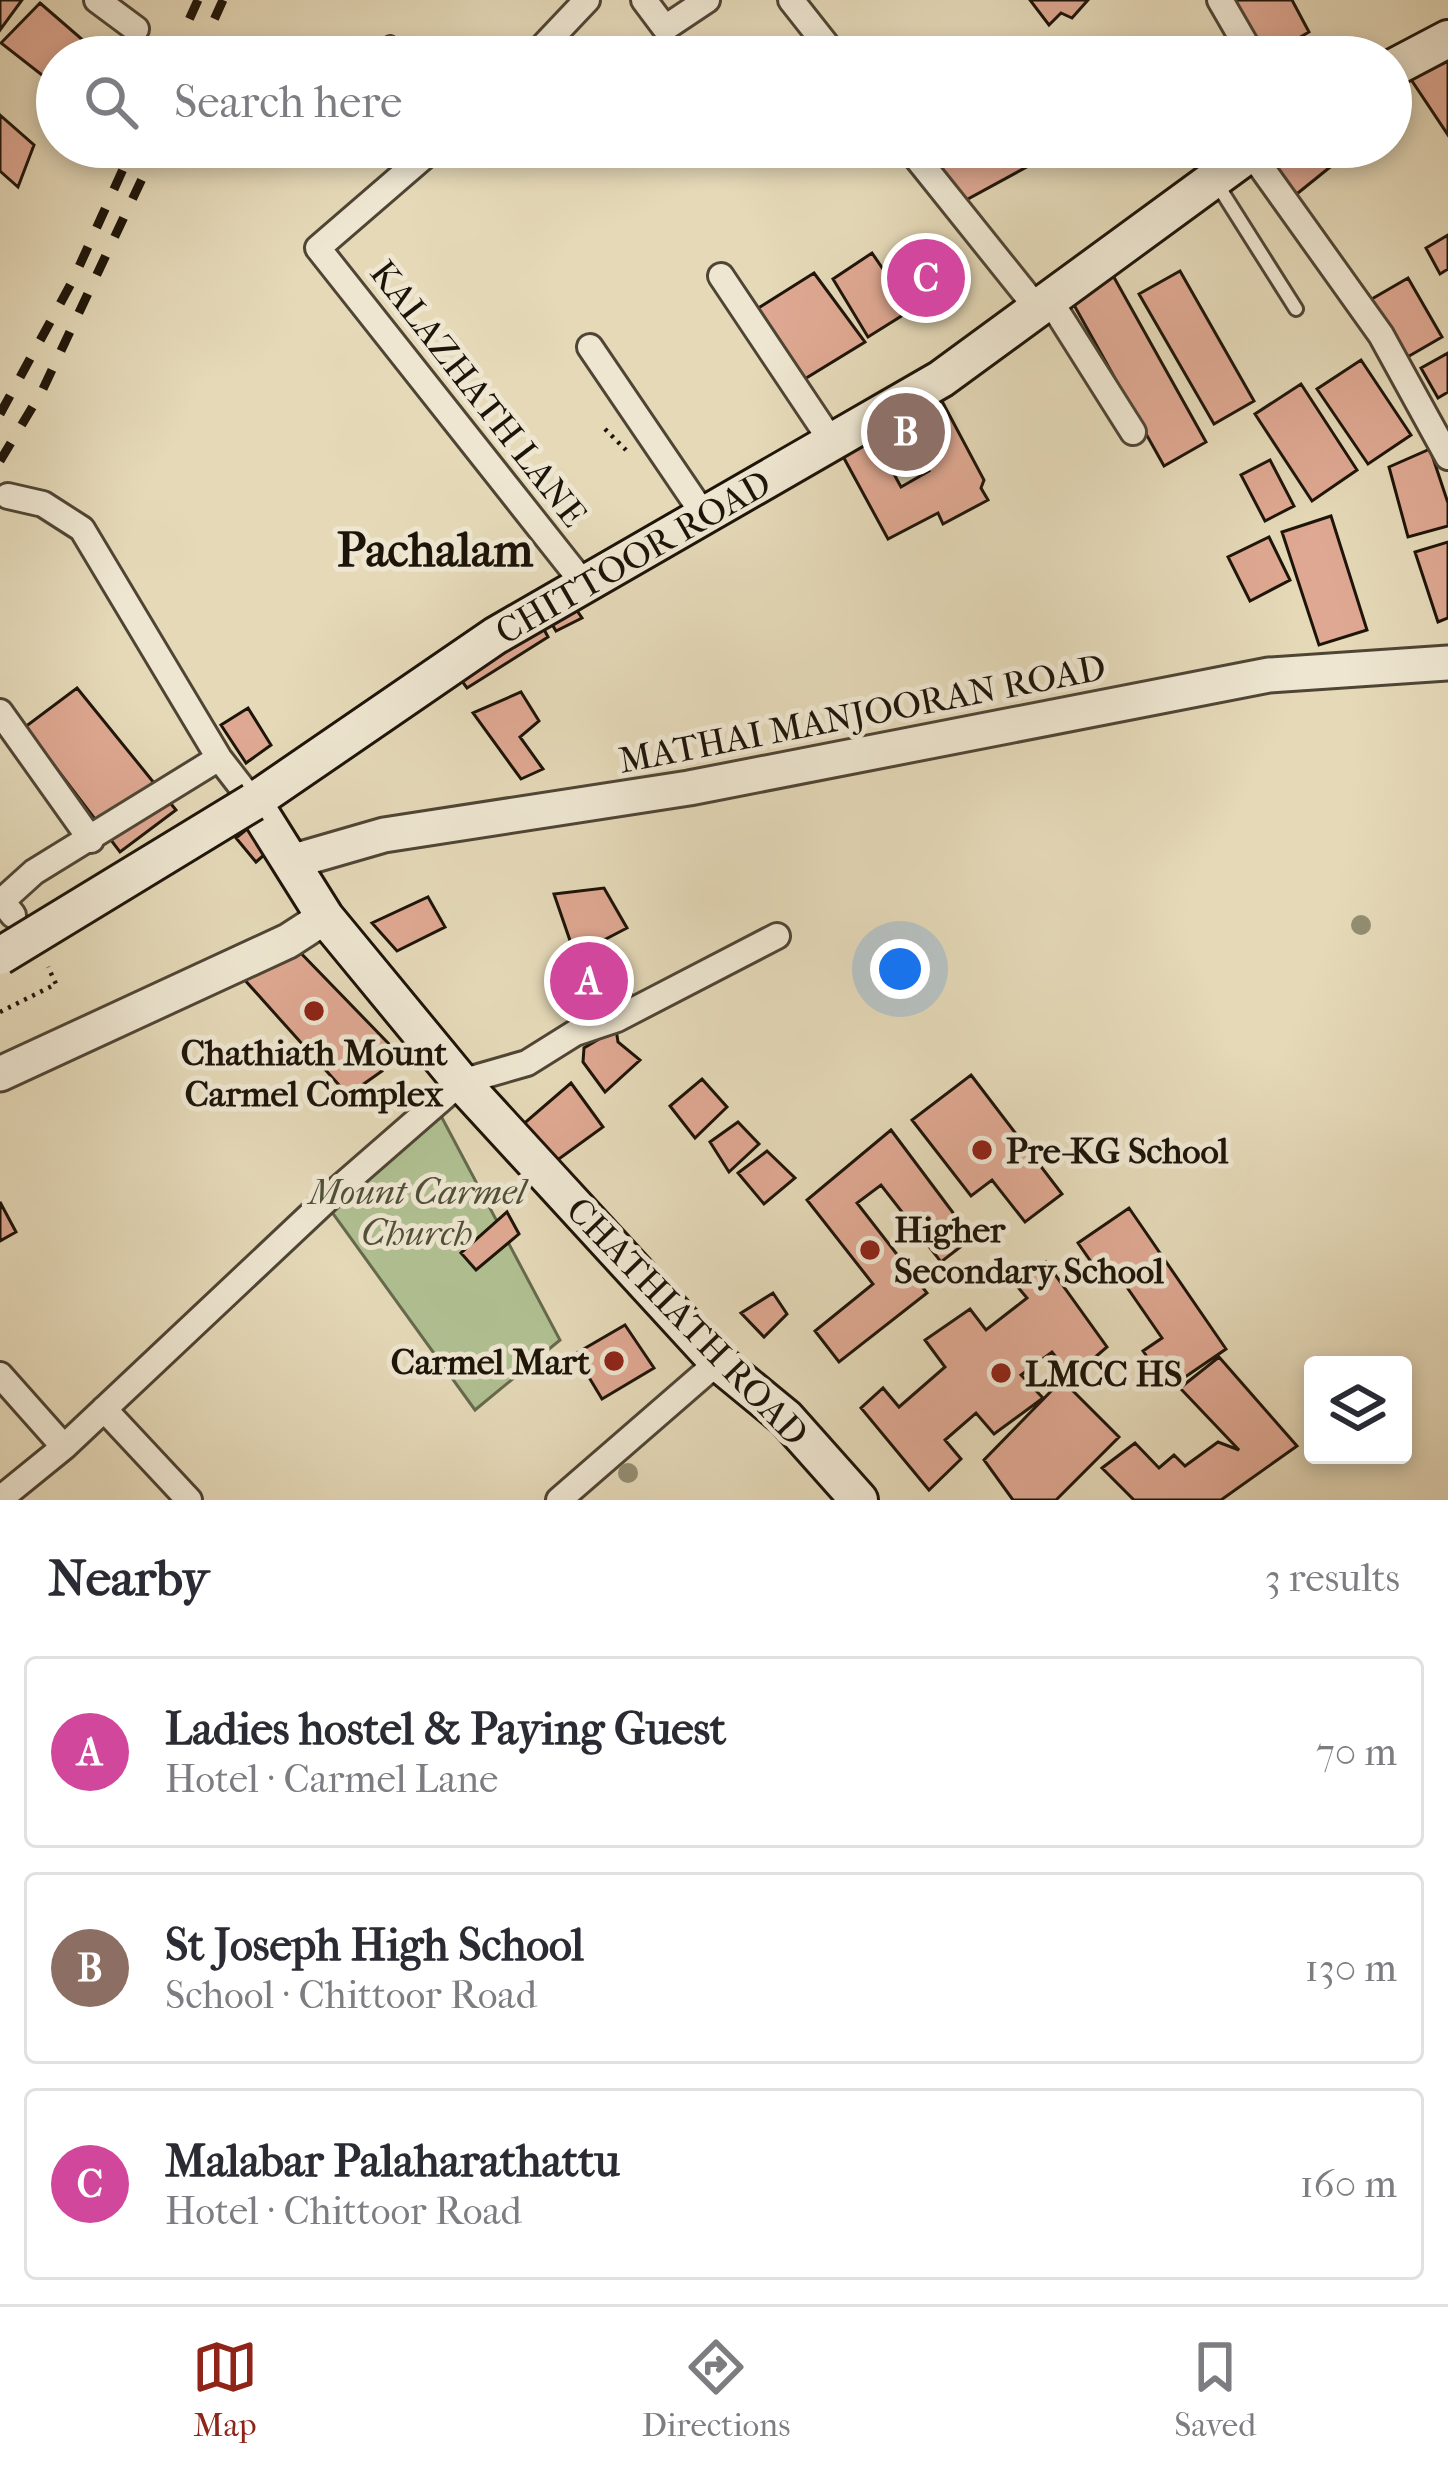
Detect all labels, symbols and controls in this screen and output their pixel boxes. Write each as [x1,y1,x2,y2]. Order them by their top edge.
search box [36,36,1412,168]
icon: search [78,69,144,135]
text: Search here [174,76,402,129]
pin: C [887,233,965,323]
street label: KALAZHATH LANE [361,252,595,535]
pin: B [867,387,945,477]
street label: CHITTOOR ROAD [488,462,778,653]
district label: Pachalam [337,522,534,578]
street label: MATHAI MANJOORAN ROAD [615,646,1109,782]
pin: A [550,936,628,1026]
your location [870,939,930,999]
marker: Chathiath Mount Carmel Complex [301,998,327,1024]
place label: Chathiath Mount Carmel Complex [181,1032,448,1115]
place label: Pre-KG School [1006,1130,1229,1172]
marker: Pre-KG School [969,1137,995,1163]
park label: Mount Carmel Church [306,1171,530,1254]
street label: CHATHIATH ROAD [558,1189,817,1454]
place label: Higher Secondary School [894,1209,1164,1292]
marker: Higher Secondary School [857,1237,883,1263]
place label: Carmel Mart [391,1341,591,1383]
marker: Carmel Mart [601,1348,627,1374]
place label: LMCC HS [1025,1353,1182,1395]
map controls [1304,1356,1412,1464]
button: layers [1304,1356,1412,1464]
marker: LMCC HS [988,1360,1014,1386]
text: Nearby [48,1548,209,1608]
text: 3 results [1265,1555,1400,1601]
text: Ladies hostel & Paying Guest [165,1703,726,1756]
text: A [77,1729,103,1775]
text: 70 m [1316,1729,1397,1775]
text: Hotel · Carmel Lane [165,1756,498,1802]
text: St Joseph High School [165,1919,584,1972]
text: B [77,1945,103,1991]
text: 130 m [1305,1945,1397,1991]
text: School · Chittoor Road [165,1972,537,2018]
text: Malabar Palaharathattu [165,2135,620,2188]
text: C [77,2161,103,2207]
text: 160 m [1300,2161,1397,2207]
text: Hotel · Chittoor Road [165,2188,522,2234]
tab: Map [192,2334,258,2445]
tab: Directions [642,2334,790,2445]
tab: Saved [1174,2334,1256,2445]

